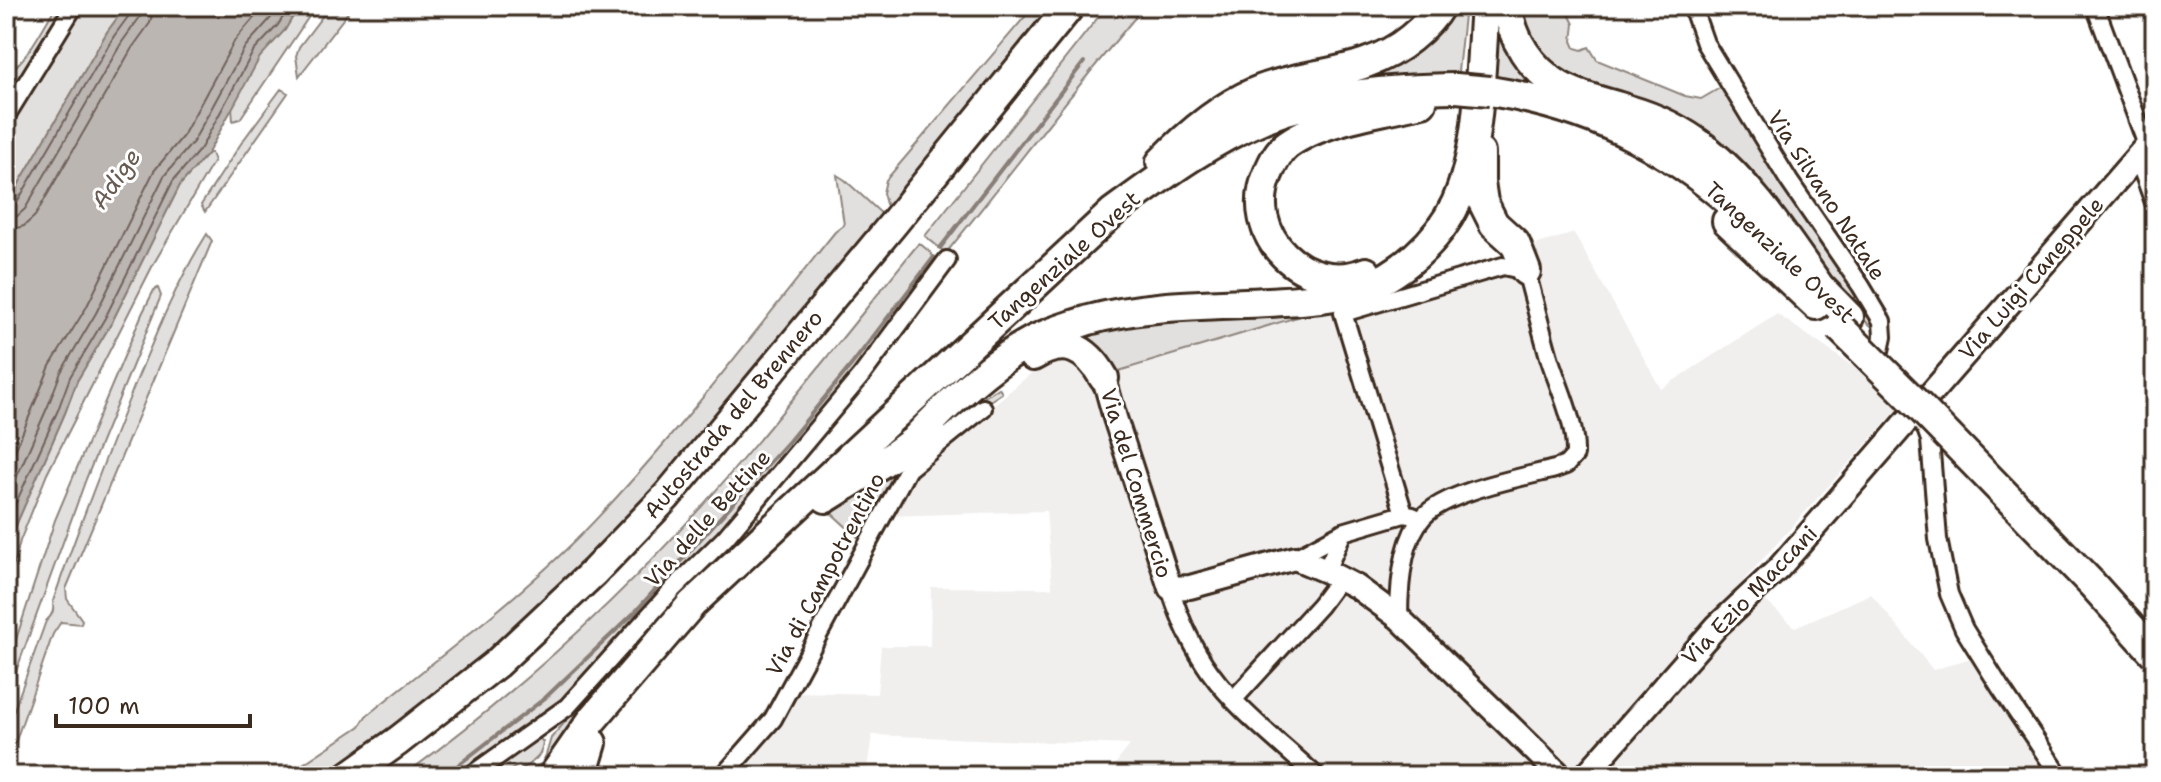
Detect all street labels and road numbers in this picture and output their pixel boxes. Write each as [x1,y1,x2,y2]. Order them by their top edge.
street label: Via Silvano Natale [1761,105,1892,286]
street label: Tangenziale Ovest [1699,175,1861,329]
street label: Tangenziale Ovest [982,184,1146,336]
street label: Via Luigi Caneppele [1952,191,2110,366]
street label: Autostrada del Brennero [638,304,829,525]
street label: Via del Commercio [1094,385,1179,582]
street label: Via delle Bettine [638,443,777,593]
street label: Via di Campotrentino [759,467,891,681]
street label: Via Ezio Maccani [1675,519,1824,671]

